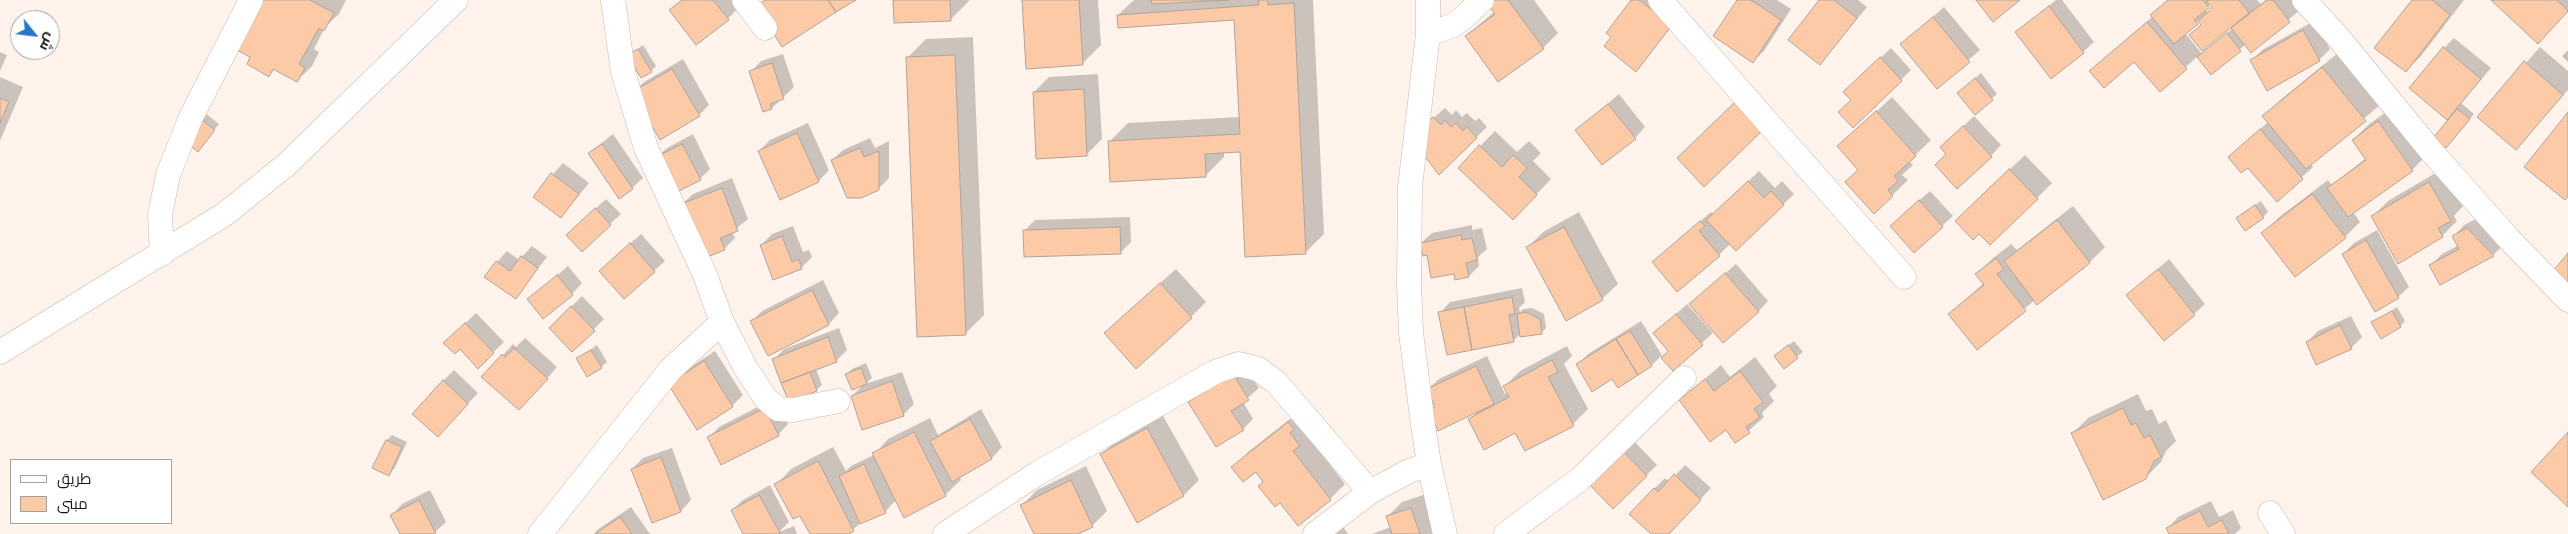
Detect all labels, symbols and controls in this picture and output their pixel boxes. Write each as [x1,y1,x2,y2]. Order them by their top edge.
north arrow [10,10,60,60]
text: ش [36,30,59,54]
legend [10,459,172,524]
text: طريق [57,470,91,488]
text: مبنى [57,495,88,513]

